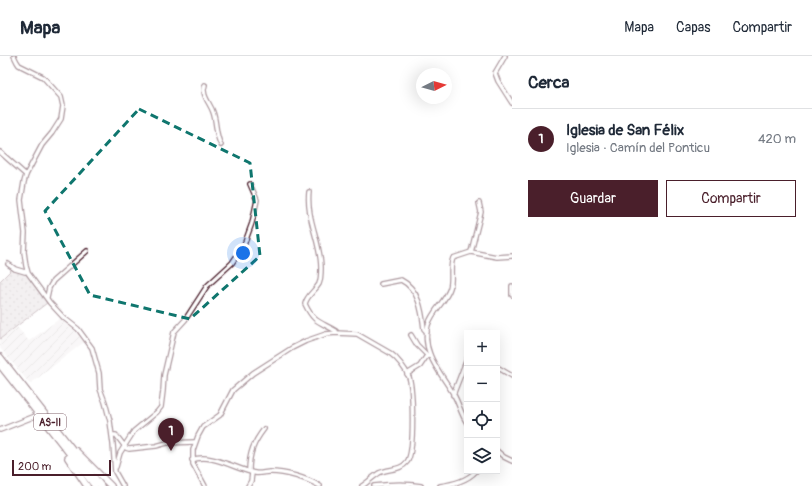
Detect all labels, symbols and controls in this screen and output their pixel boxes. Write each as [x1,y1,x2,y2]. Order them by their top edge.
text: Mapa [20,16,60,40]
text: Mapa [624,19,654,36]
text: Capas [676,19,711,36]
text: Compartir [733,19,792,36]
north arrow [416,68,452,104]
text: Cerca [528,72,569,93]
text: Iglesia de San Félix [566,121,684,140]
text: 1 [538,131,544,147]
text: 420 m [758,131,796,147]
text: Iglesia · Camín del Ponticu [566,140,710,156]
button: Guardar [528,180,658,217]
button: Compartir [666,180,796,217]
your location [233,243,253,263]
map controls [464,330,500,474]
button: + [464,330,500,366]
button: − [464,366,500,402]
button: locate [464,402,500,438]
road number: AS-II [34,414,66,430]
pin: 1 [158,418,184,451]
button: layers [464,438,500,474]
scale bar [12,458,111,477]
text: 200 m [18,460,51,473]

